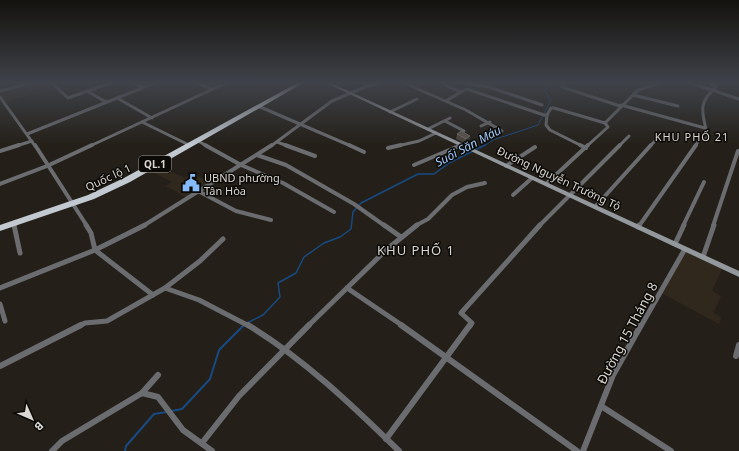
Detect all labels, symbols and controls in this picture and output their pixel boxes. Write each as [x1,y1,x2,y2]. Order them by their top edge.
water label: Suối Săn Máu [432,121,504,171]
district label: KHU PHỐ 21 [655,129,729,144]
street label: Đường Nguyễn Trường Tộ [495,143,624,213]
road number: QL.1 [139,156,171,172]
street label: Quốc lộ 1 [83,160,133,194]
place label: UBND phường Tân Hòa [204,170,280,198]
public building icon: UBND phường Tân Hòa [181,173,201,193]
district label: KHU PHỐ 1 [377,241,455,259]
street label: Đường 15 Tháng 8 [592,279,662,387]
north arrow [12,399,52,439]
text: B [32,419,47,434]

